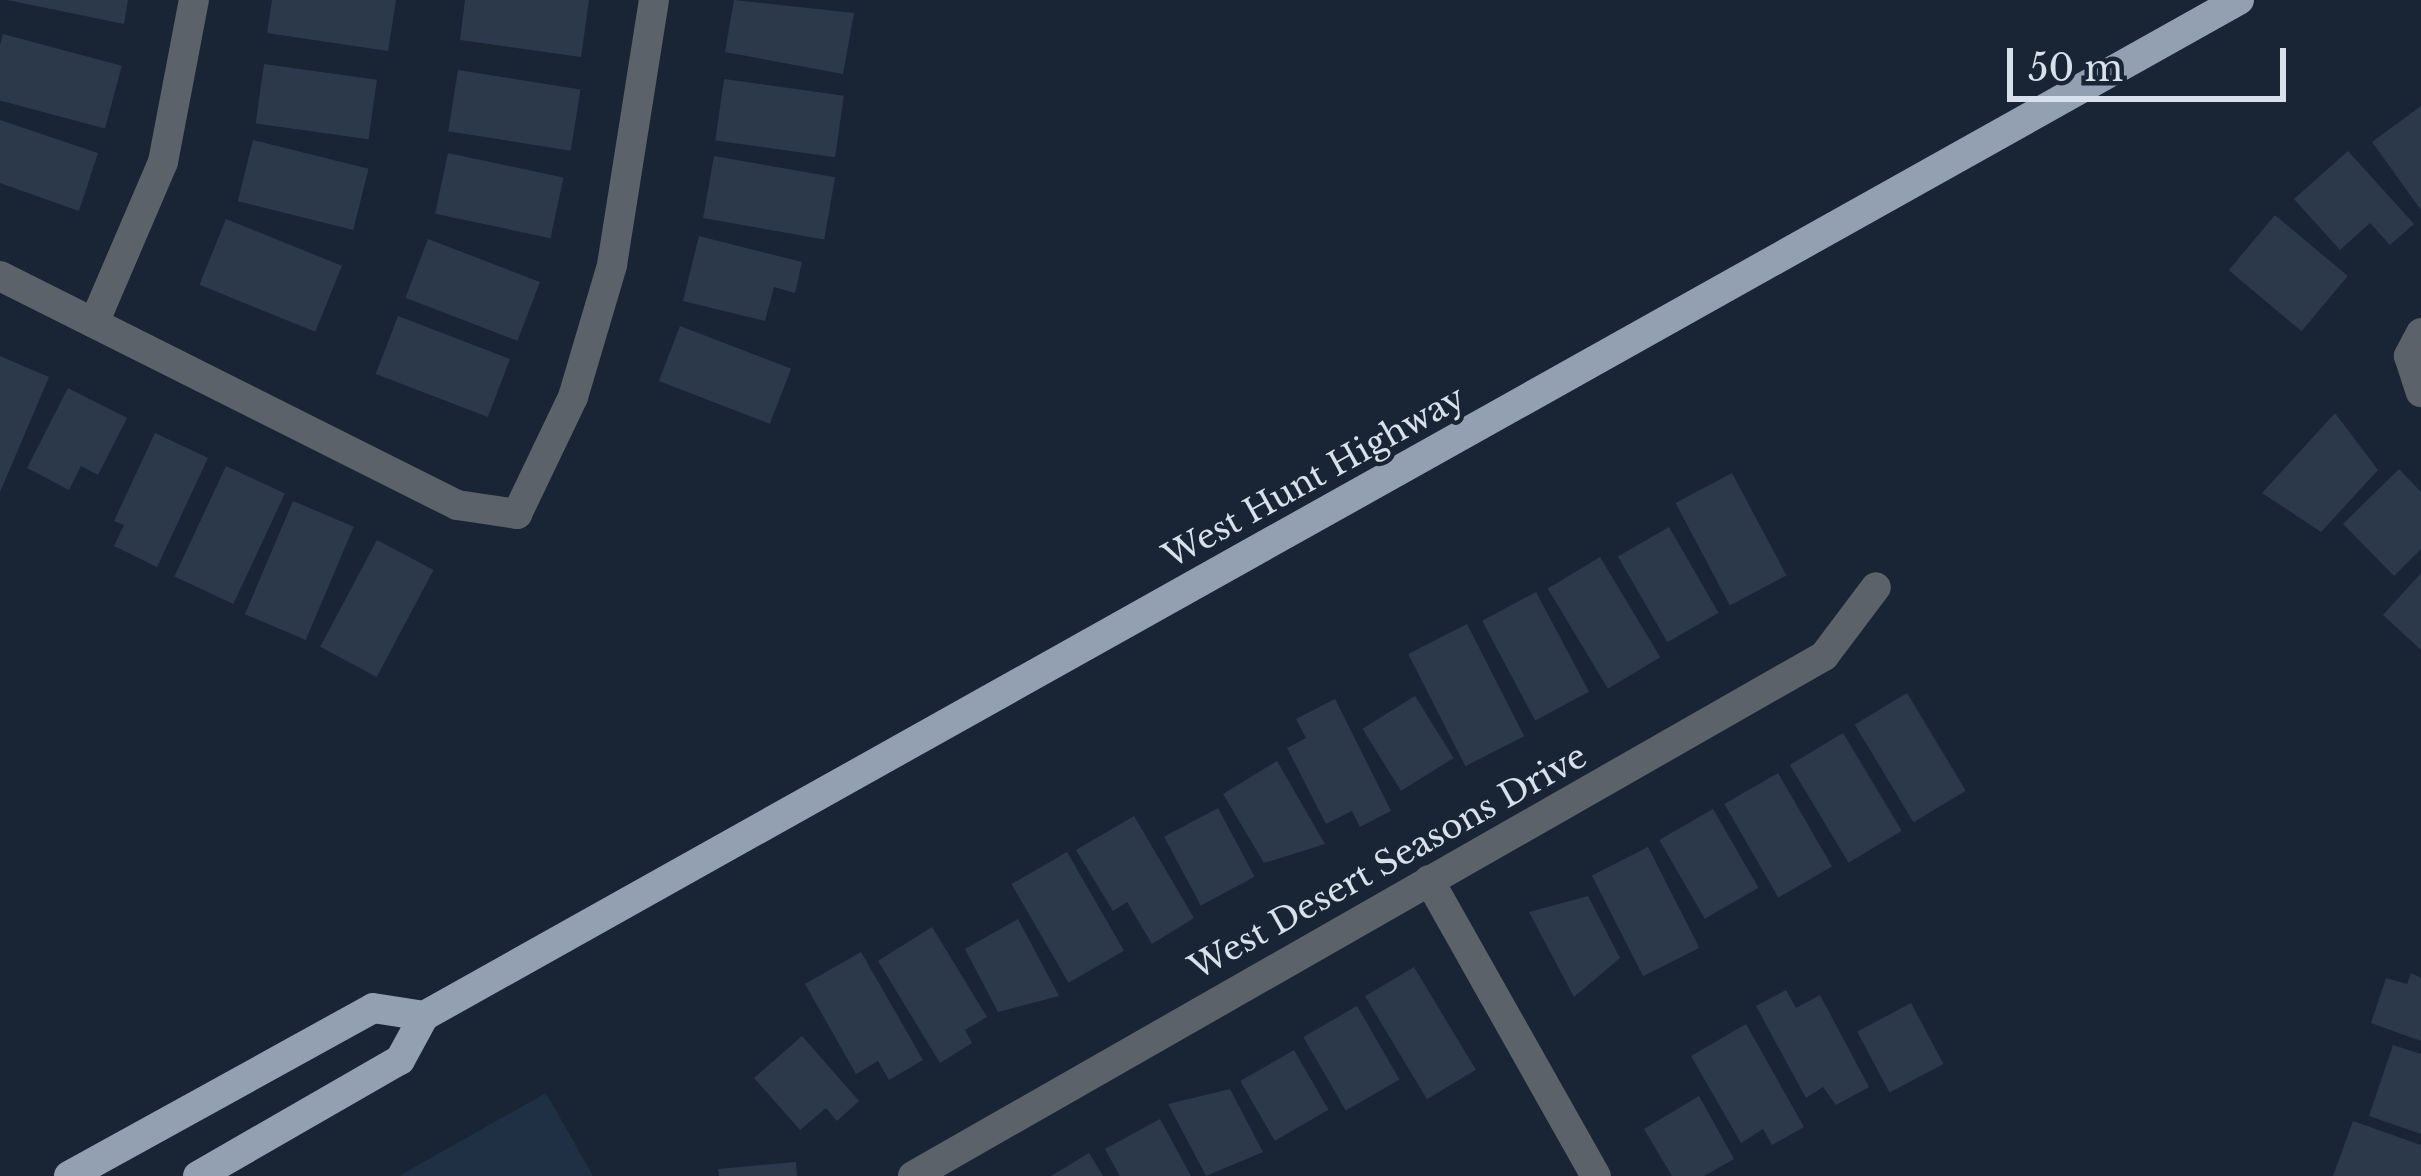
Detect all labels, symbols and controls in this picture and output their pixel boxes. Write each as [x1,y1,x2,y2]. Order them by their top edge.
scale bar [2013,24,2292,98]
text: 50 m [2028,46,2123,91]
street label: West Hunt Highway [1156,378,1472,576]
street label: West Desert Seasons Drive [1182,736,1594,988]

